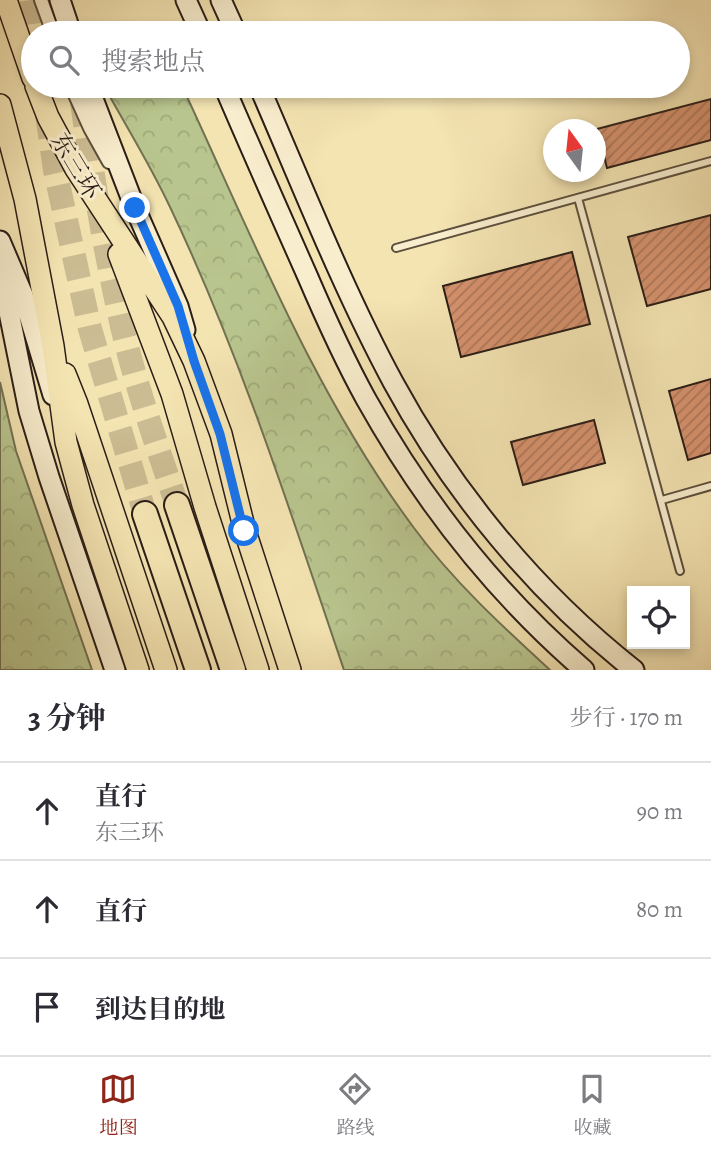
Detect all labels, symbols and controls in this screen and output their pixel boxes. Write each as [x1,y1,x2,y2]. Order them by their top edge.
search box [21,21,690,98]
icon: search [45,41,83,79]
text: 搜索地点 [101,44,205,79]
north arrow [543,119,606,182]
street label: 东三环 [44,127,108,205]
route end [119,192,150,223]
route start [228,515,259,546]
map controls [627,586,690,649]
button: locate [627,586,690,649]
text: 3 分钟 [28,698,106,738]
text: 步行 · 170 m [570,702,683,733]
text: 直行 [95,779,147,814]
icon: ahead [28,792,66,830]
text: 90 m [637,796,683,827]
text: 东三环 [95,817,164,848]
icon: ahead [28,890,66,928]
text: 直行 [95,894,147,929]
text: 80 m [636,894,683,925]
icon: arrive [28,988,66,1026]
text: 到达目的地 [95,992,225,1027]
tab: 地图 [99,1070,138,1141]
tab: 路线 [336,1070,375,1141]
tab: 收藏 [573,1070,612,1141]

